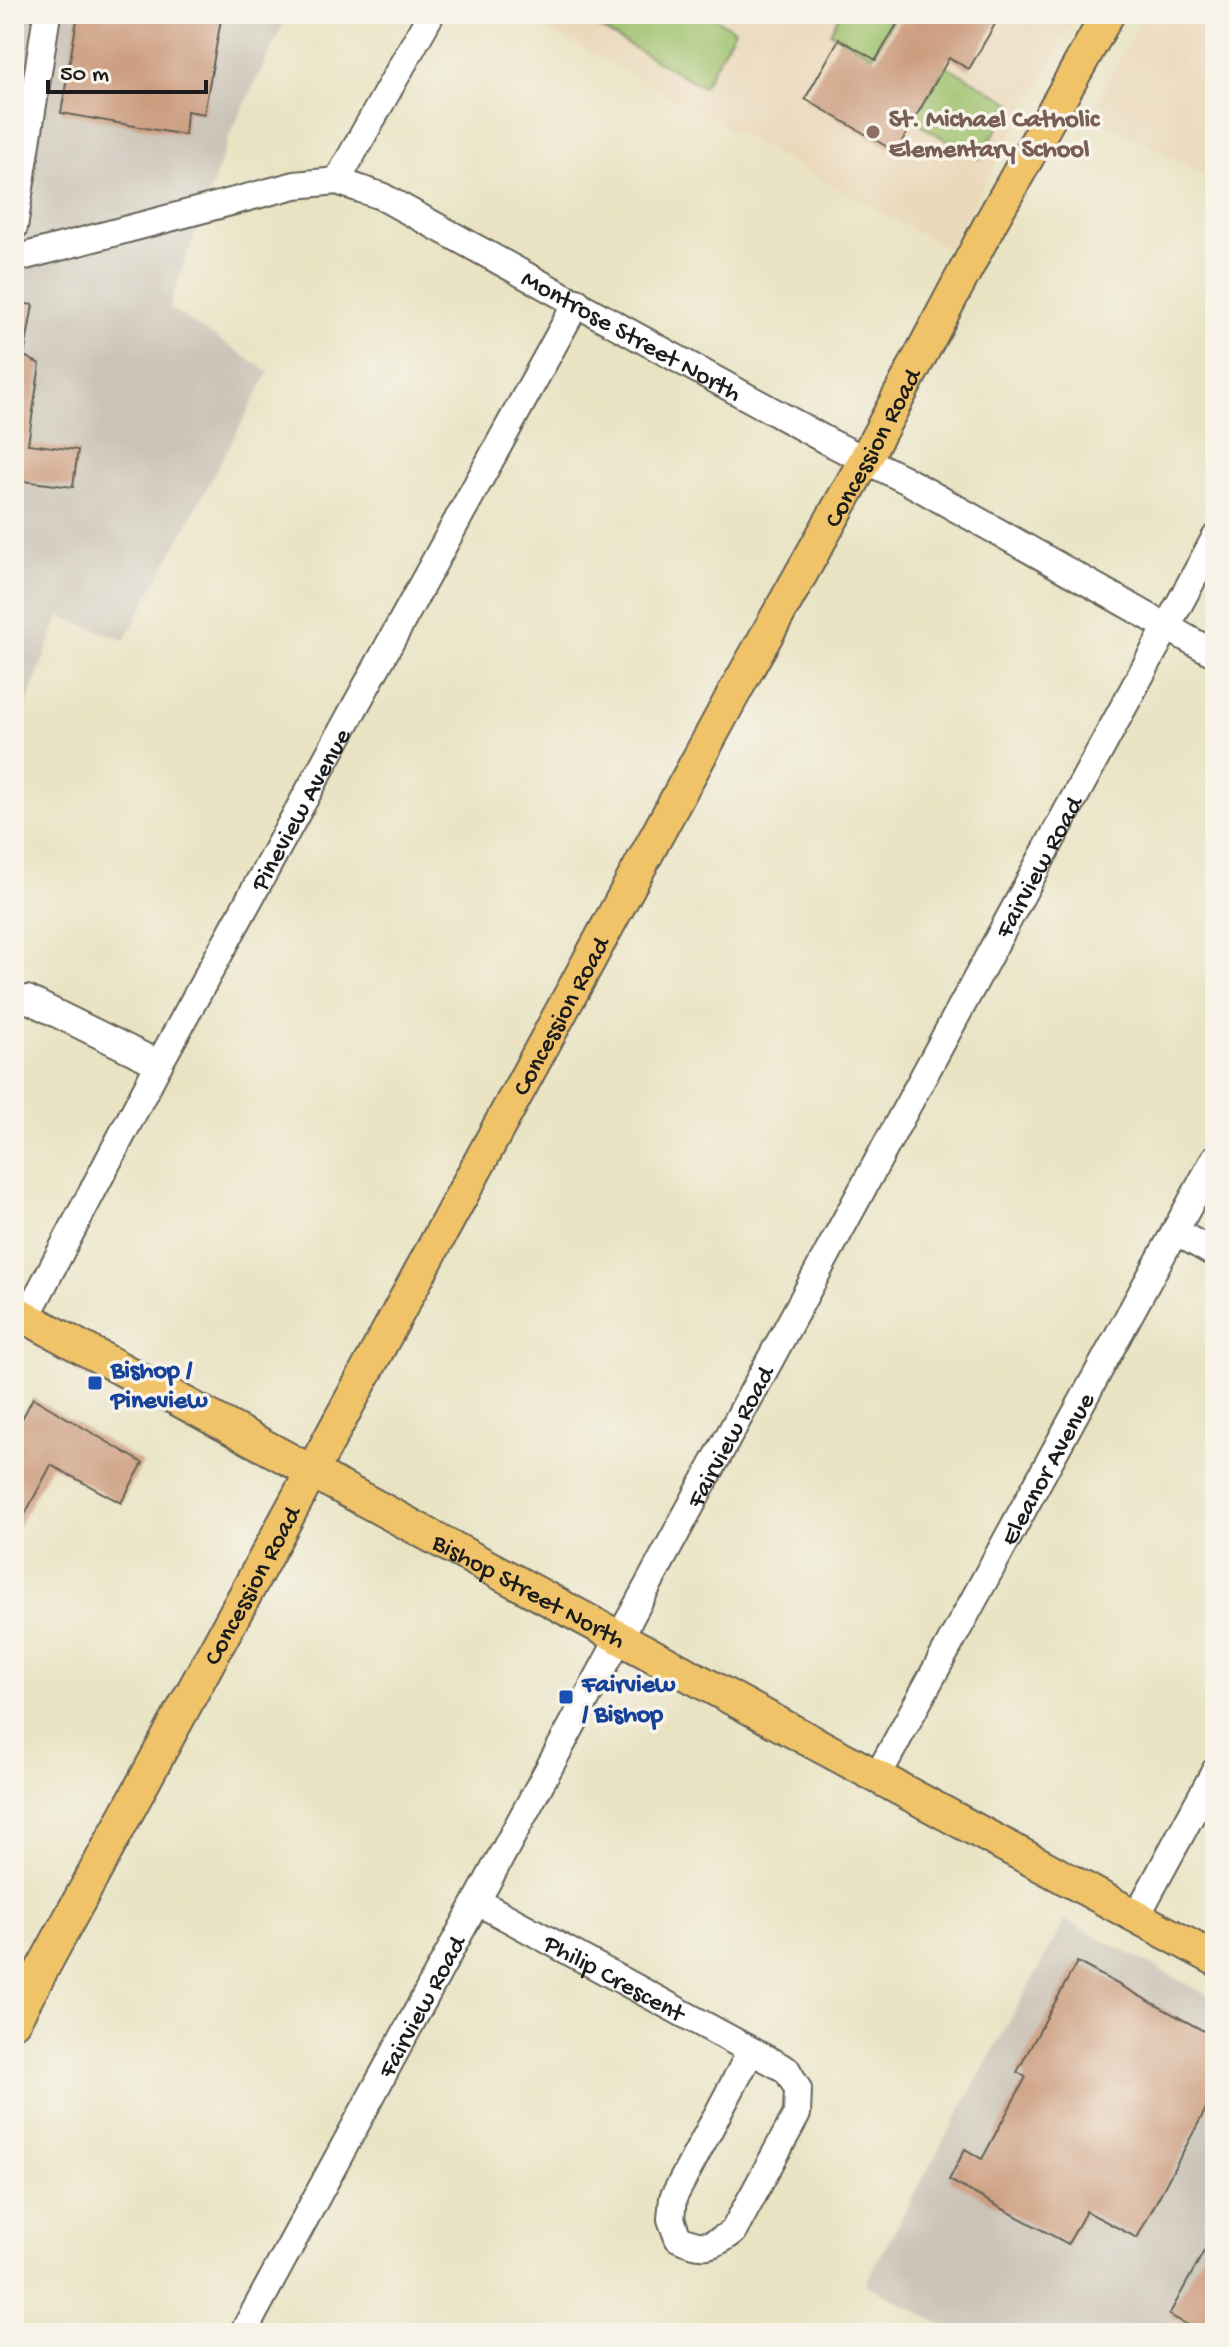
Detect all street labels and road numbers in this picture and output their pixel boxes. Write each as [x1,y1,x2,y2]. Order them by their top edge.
street label: Montrose Street North [515,265,746,411]
street label: Concession Road [819,363,931,534]
street label: Pineview Avenue [245,724,360,898]
street label: Fairview Road [990,791,1093,945]
street label: Concession Road [508,931,620,1102]
street label: Fairview Road [681,1361,784,1515]
street label: Eleanor Avenue [995,1388,1104,1552]
street label: Concession Road [199,1501,311,1672]
street label: Bishop Street North [425,1528,629,1658]
street label: Philip Crescent [536,1929,691,2032]
street label: Fairview Road [373,1930,476,2085]

